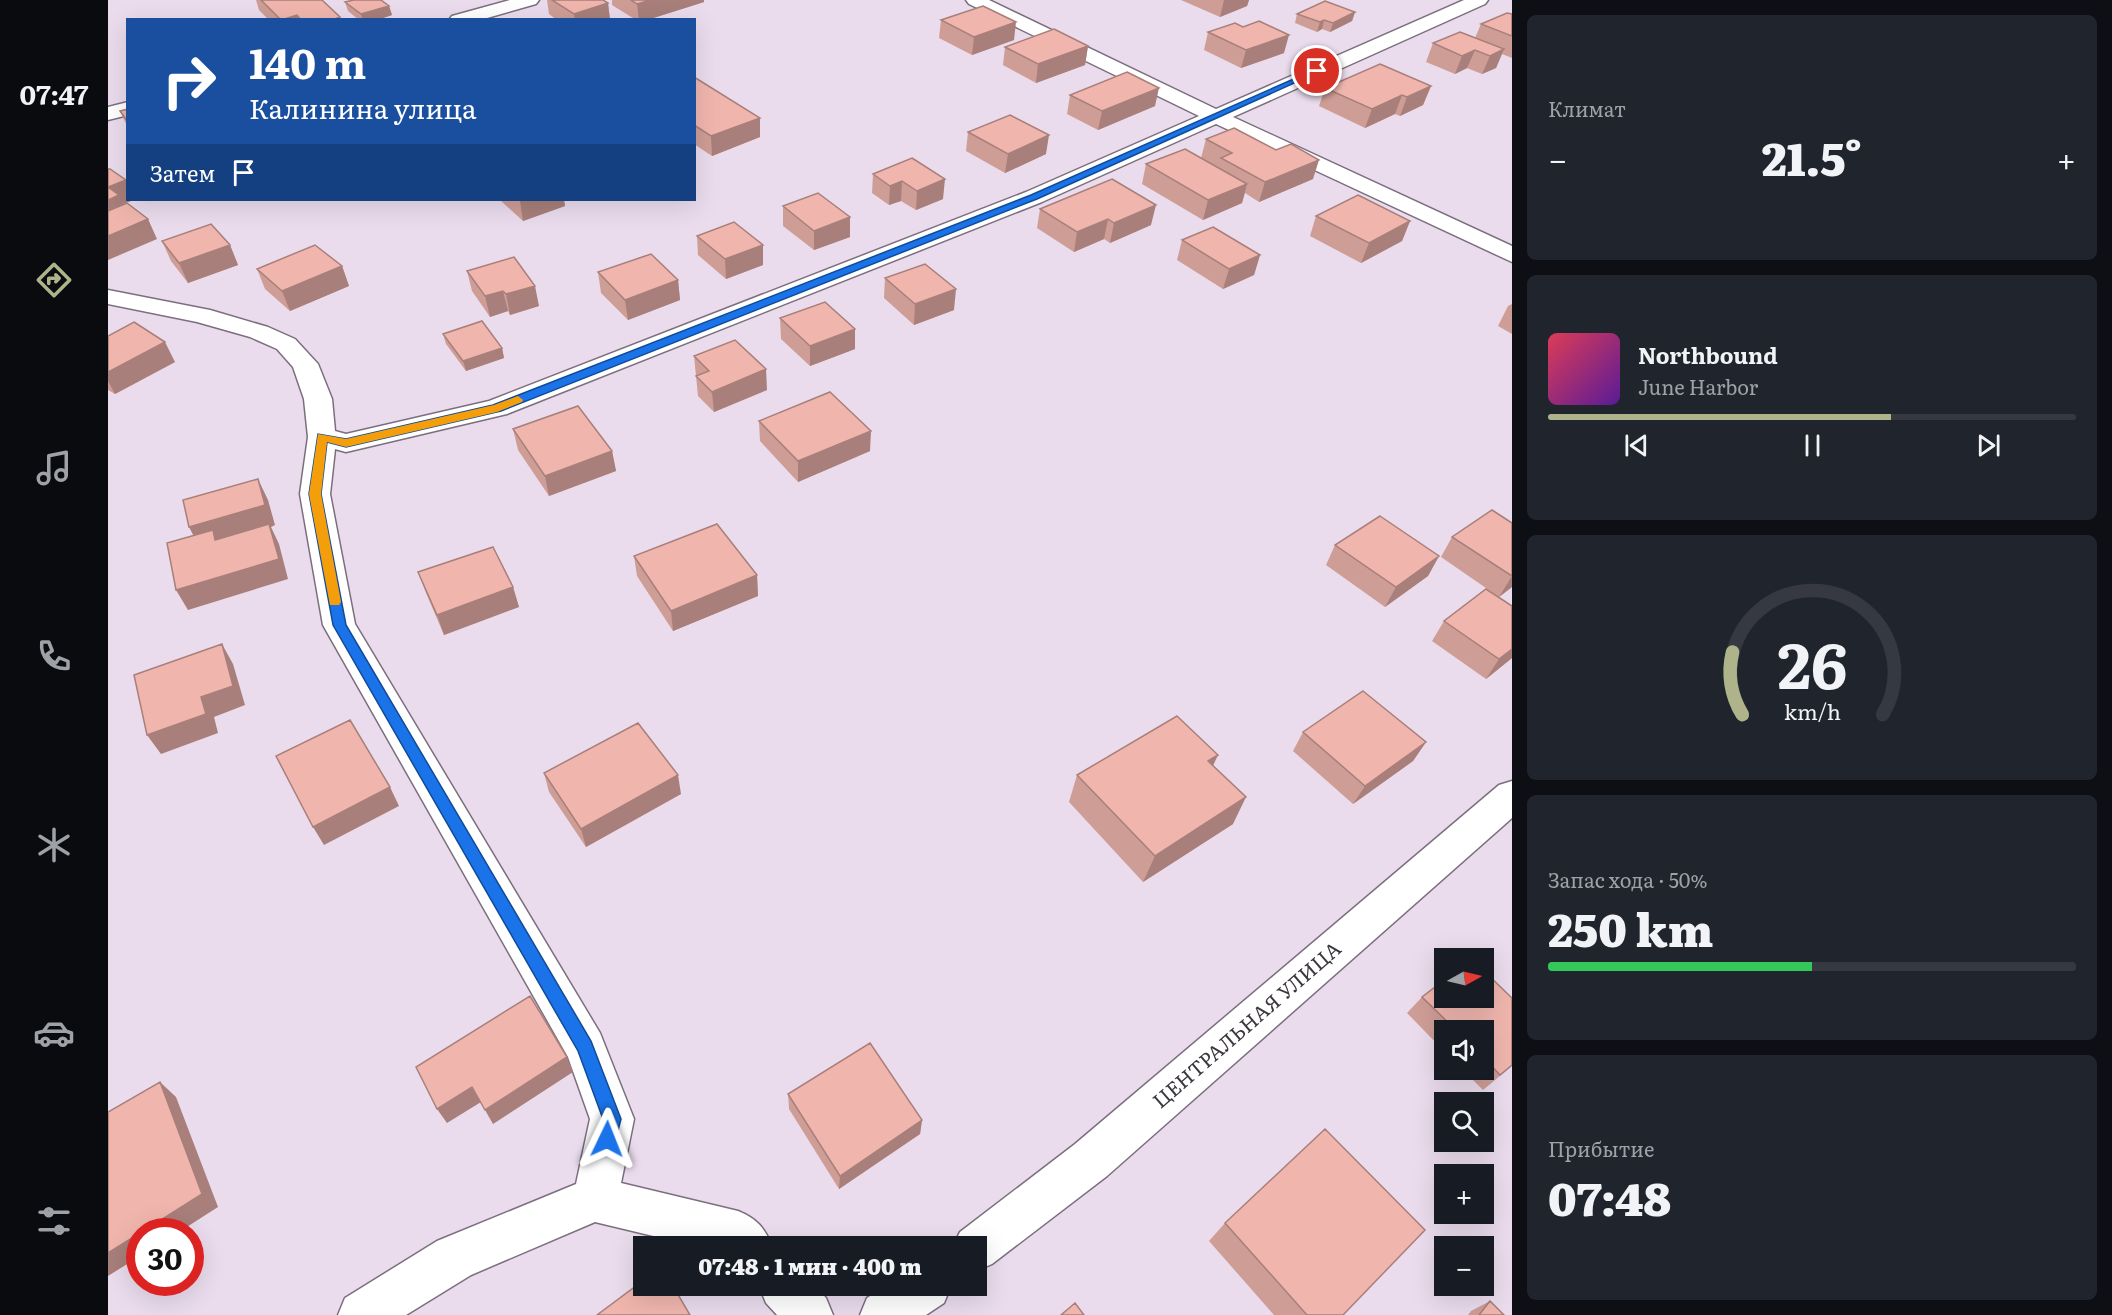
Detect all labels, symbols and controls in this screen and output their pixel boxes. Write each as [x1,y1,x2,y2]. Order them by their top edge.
text: 140 m [249,30,366,92]
icon: right [150,42,228,120]
pin [1291,45,1342,96]
icon: arrive [1300,54,1333,87]
text: 07:47 [19,73,89,113]
text: Калинина улица [249,87,477,127]
text: Климат [1548,93,1626,123]
text: 21.5° [1762,123,1862,190]
text: − [1548,133,1567,182]
text: + [2057,133,2076,182]
text: Затем [150,156,215,189]
icon: arrive [227,156,260,189]
icon: directions [33,259,75,301]
text: Northbound [1638,338,1778,371]
text: June Harbor [1638,371,1758,401]
icon: previous [1620,429,1653,462]
icon: pause [1796,429,1829,462]
icon: next [1972,429,2005,462]
icon: music [33,447,75,489]
text: 26 [1777,616,1847,708]
icon: phone [33,635,75,677]
text: km/h [1783,695,1841,727]
icon: climate [33,824,75,866]
text: Запас хода · 50% [1548,864,1707,894]
text: 250 km [1548,894,1713,961]
street label: ЦЕНТРАЛЬНАЯ УЛИЦА [1145,933,1347,1114]
north arrow [1434,948,1494,1008]
map controls [1434,948,1494,1296]
icon: car [33,1012,75,1054]
button: sound [1434,1020,1494,1080]
button: search [1434,1092,1494,1152]
position arrow [575,1107,639,1171]
text: Прибытие [1548,1133,1654,1163]
text: 07:48 [1548,1163,1671,1230]
button: + [1434,1164,1494,1224]
icon: filters [33,1200,75,1242]
speed limit sign: 30 [126,1218,204,1296]
button: − [1434,1236,1494,1296]
text: 07:48 · 1 мин · 400 m [698,1249,922,1282]

